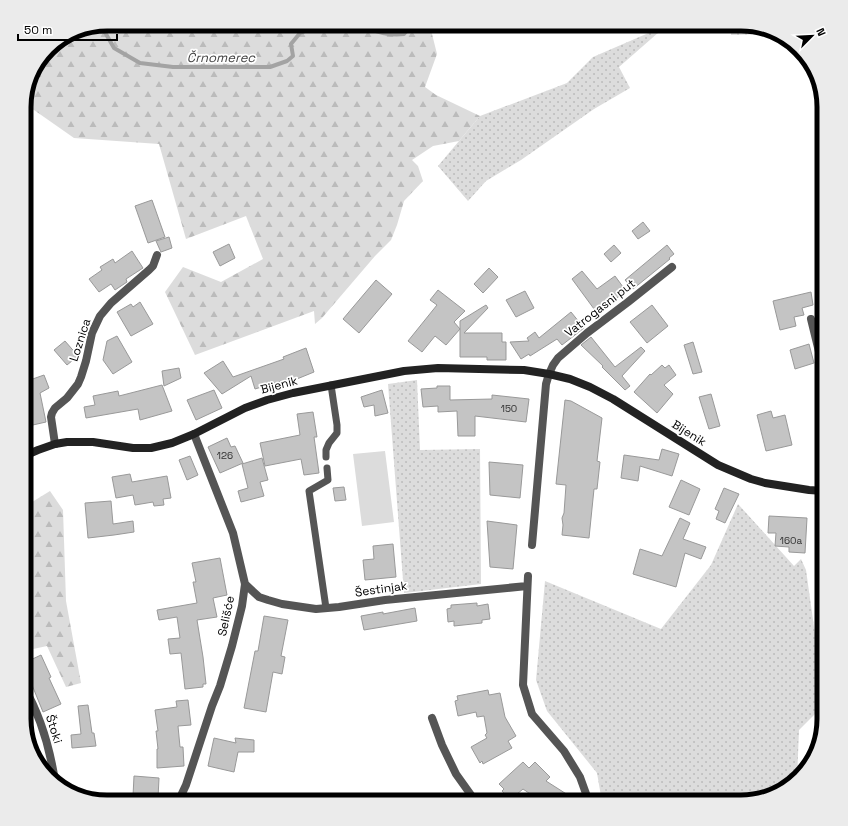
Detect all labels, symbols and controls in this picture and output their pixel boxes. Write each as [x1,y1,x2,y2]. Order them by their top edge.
scale bar [18,16,117,42]
north arrow [792,16,832,56]
text: 50 m [24,22,52,38]
text: N [813,26,829,38]
water label: Črnomerec [187,49,256,66]
street label: Vatrogasni put [561,275,639,341]
street label: Loznica [66,316,94,364]
street label: Bijenik [259,372,300,398]
house number: 150 [501,402,517,415]
street label: Bijenik [669,416,710,450]
house number: 126 [217,449,233,462]
house number: 160a [780,534,802,547]
street label: Šestinjak [354,577,409,601]
street label: Selišće [214,594,238,638]
street label: Štoki [42,713,66,746]

